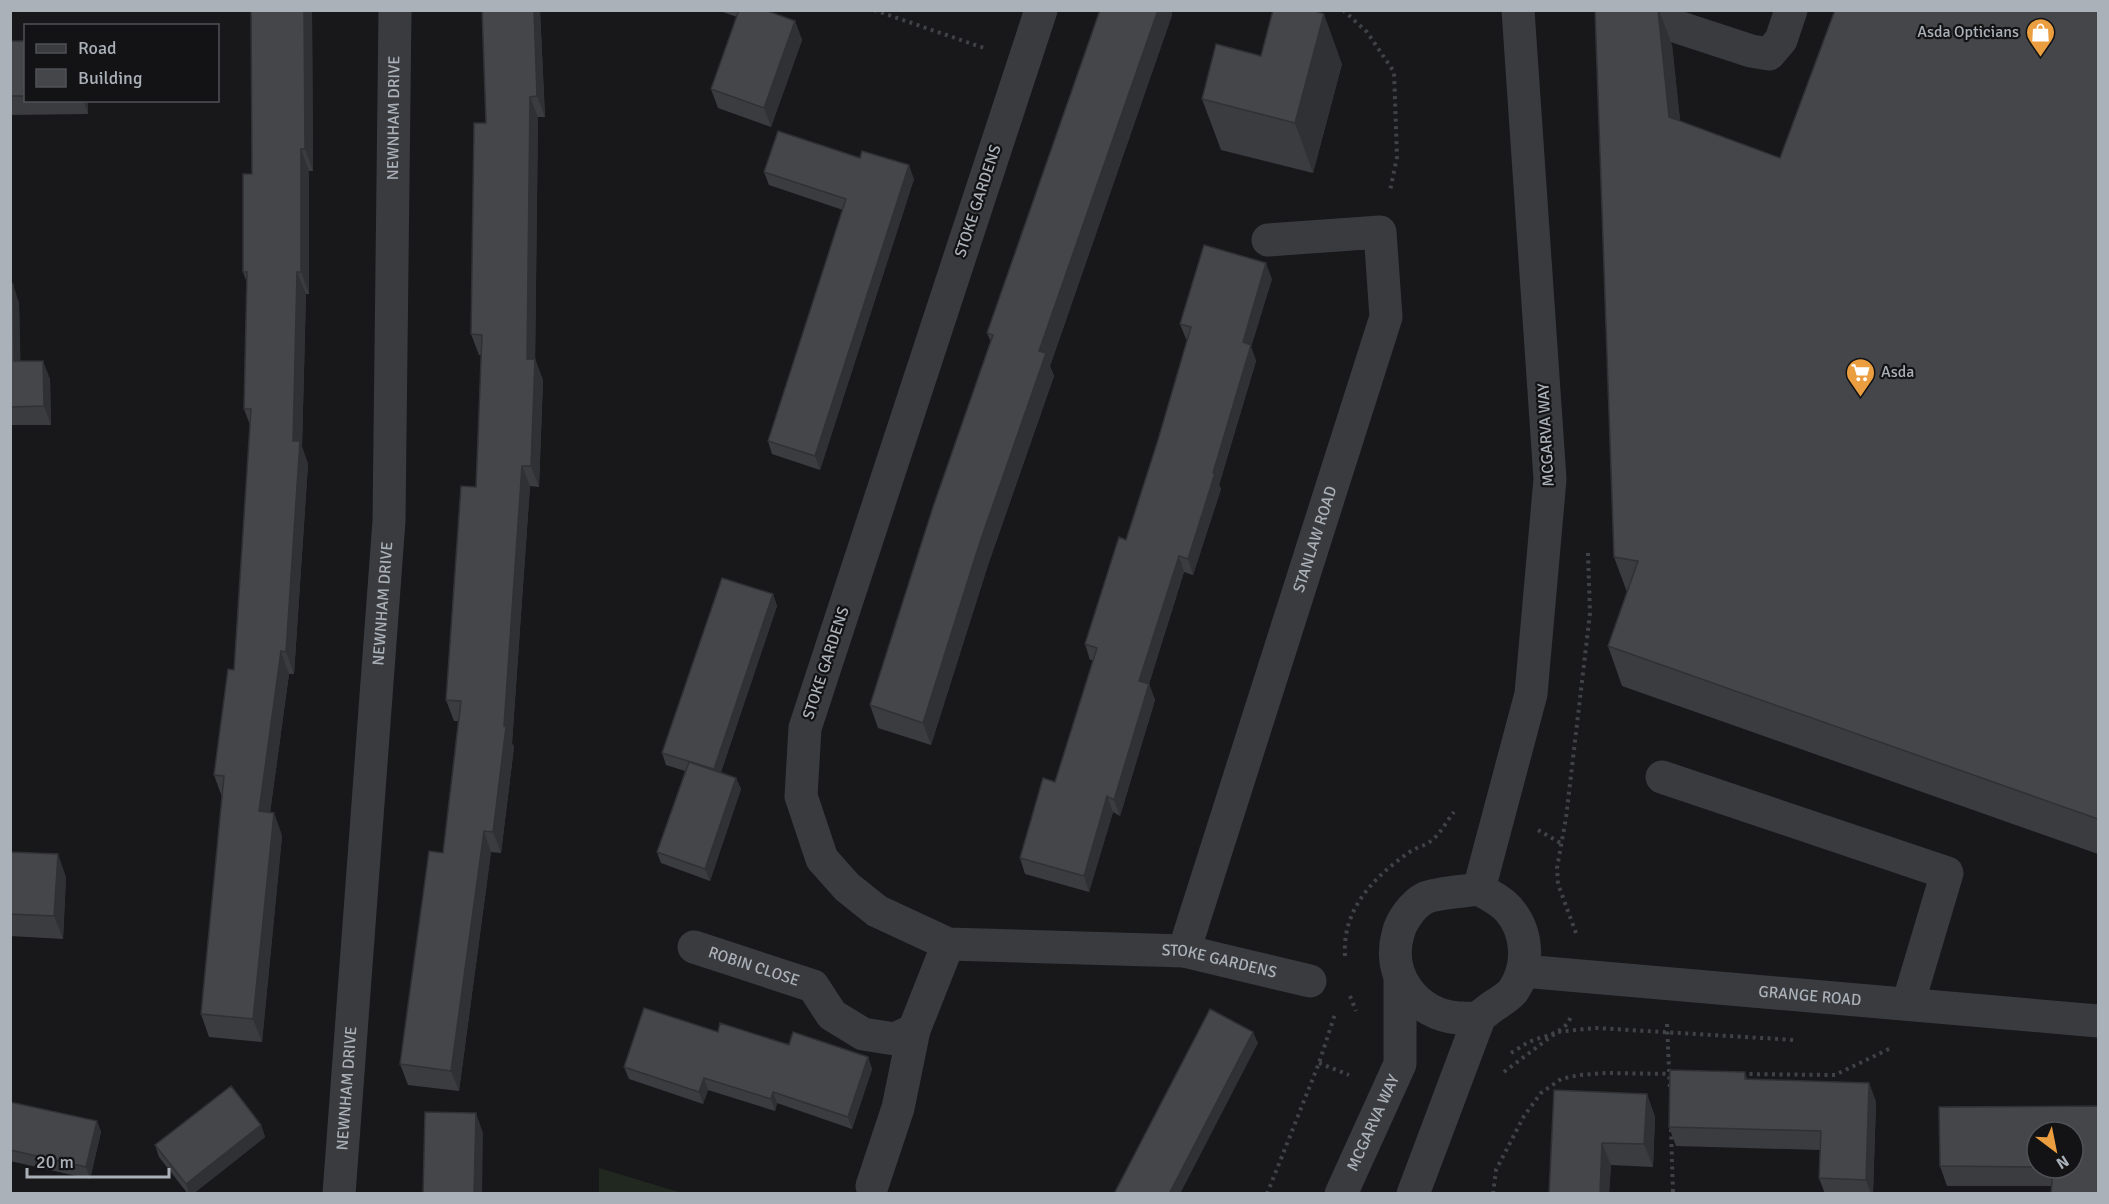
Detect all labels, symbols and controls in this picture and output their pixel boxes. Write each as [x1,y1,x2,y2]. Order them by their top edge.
shop icon: Asda Opticians [2024,16,2056,58]
place label: Asda Opticians [1917,22,2019,42]
legend [24,24,219,102]
text: Road [78,37,117,59]
street label: NEWNHAM DRIVE [383,56,404,180]
text: Building [78,67,142,89]
street label: STOKE GARDENS [950,142,1006,260]
supermarket icon: Asda [1844,356,1876,398]
place label: Asda [1881,362,1914,382]
street label: MCGARVA WAY [1533,383,1559,487]
street label: STANLAW ROAD [1289,484,1341,595]
street label: NEWNHAM DRIVE [368,541,397,666]
street label: STOKE GARDENS [798,604,854,722]
street label: STOKE GARDENS [1161,940,1279,983]
street label: ROBIN CLOSE [706,942,802,991]
street label: GRANGE ROAD [1758,982,1862,1010]
street label: NEWNHAM DRIVE [332,1026,361,1151]
street label: MCGARVA WAY [1343,1072,1404,1174]
north arrow [2025,1120,2085,1180]
scale bar [27,1141,170,1179]
text: N [2052,1150,2072,1173]
text: 20 m [36,1151,74,1173]

